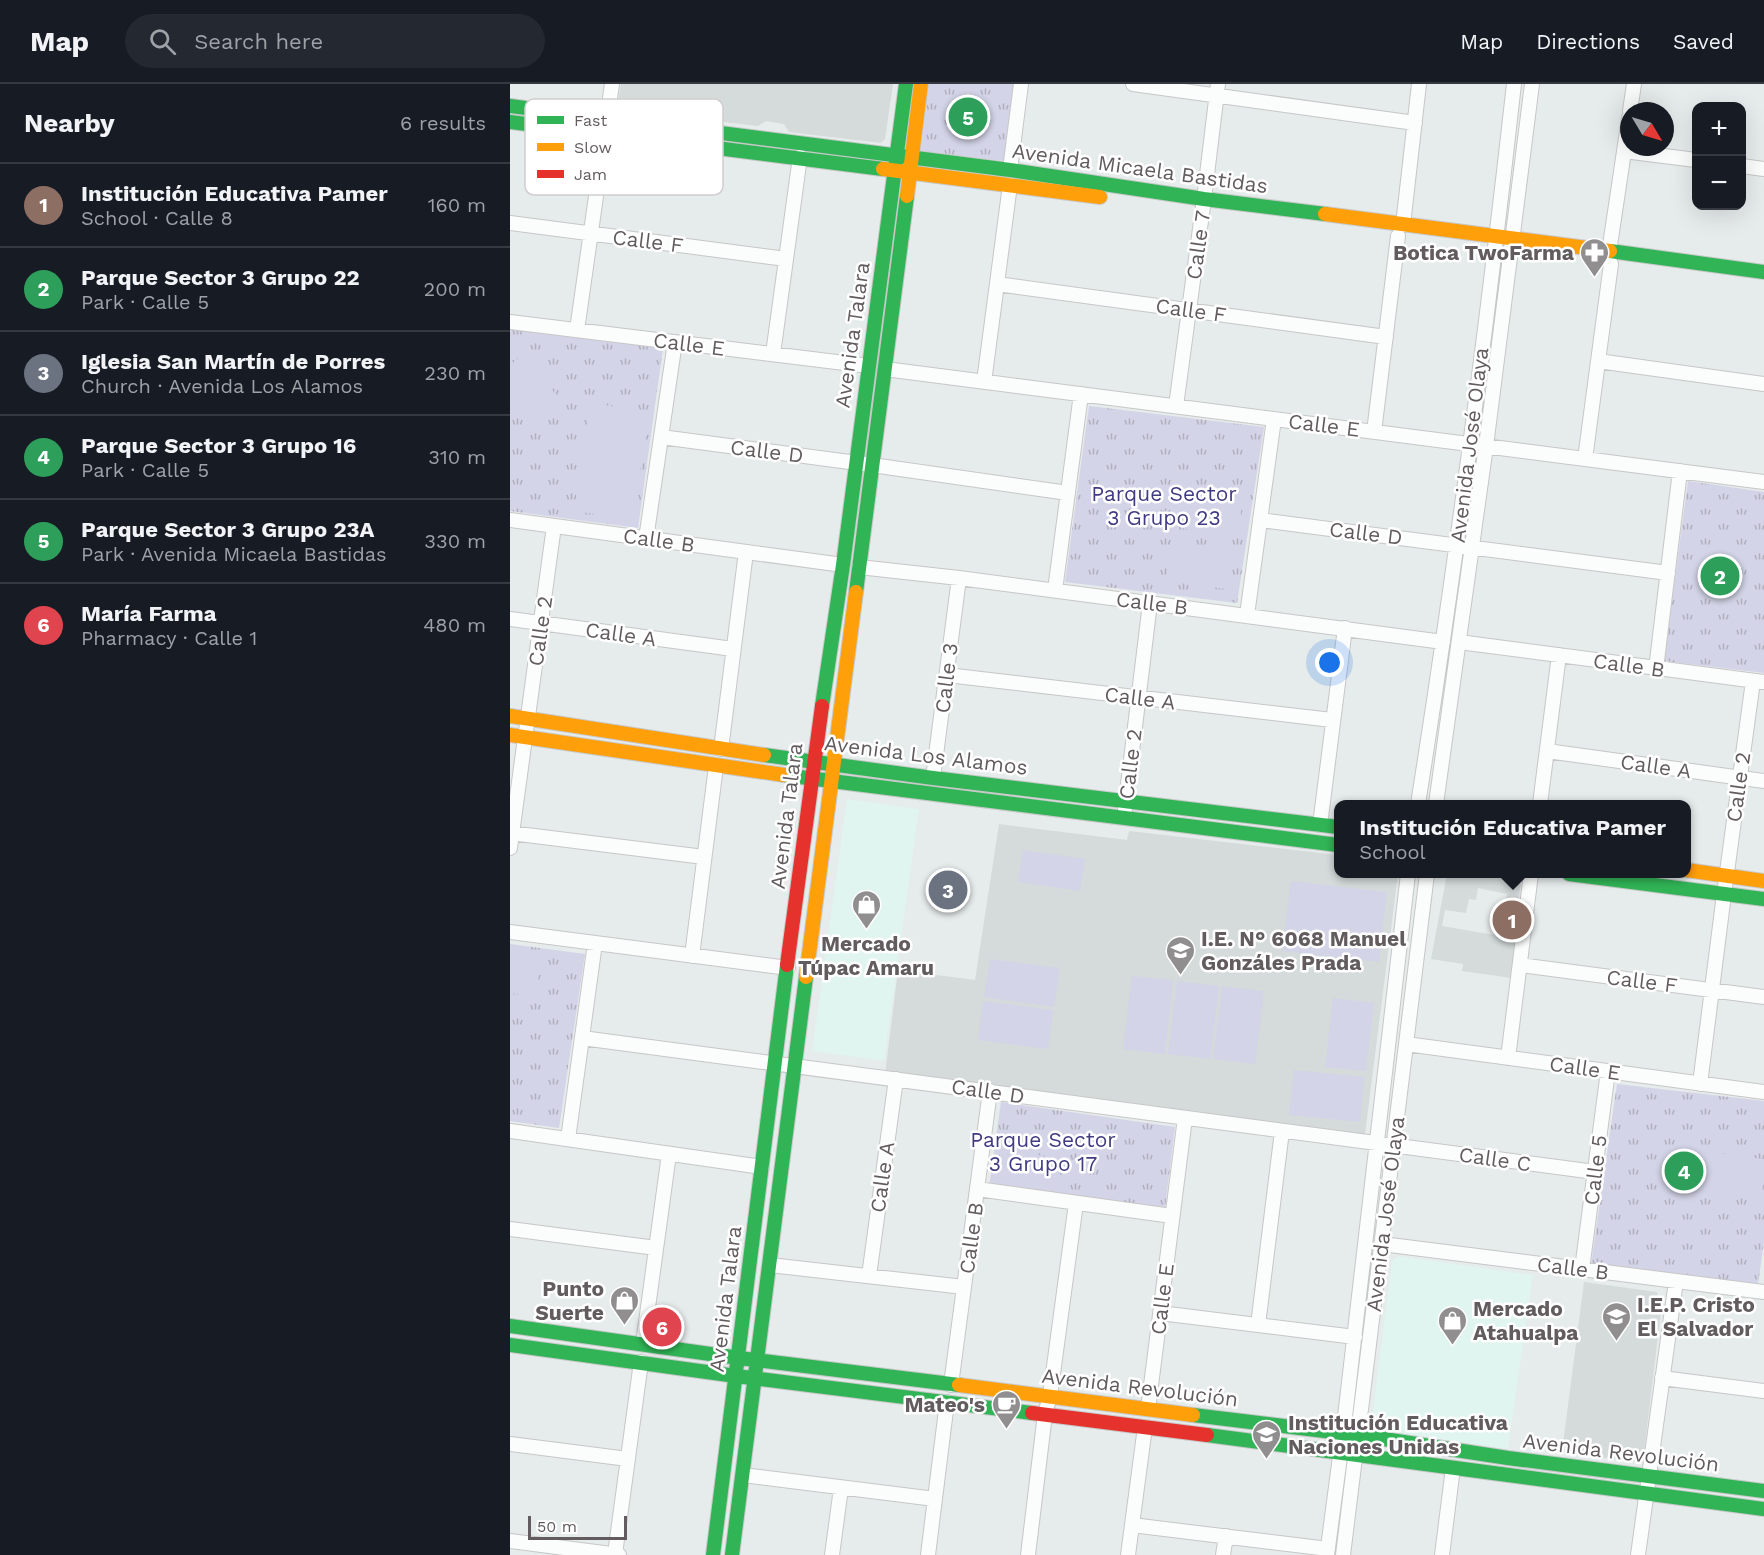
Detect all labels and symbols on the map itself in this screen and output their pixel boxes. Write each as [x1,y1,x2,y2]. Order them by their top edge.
pin: 5 [948,94,988,140]
legend [525,99,723,195]
north arrow [1620,102,1674,156]
text: Fast [574,111,607,130]
text: Slow [574,138,612,157]
street label: Avenida Micaela Bastidas [1011,138,1269,198]
text: Jam [574,165,607,184]
street label: Calle 7 [1181,209,1215,281]
street label: Calle F [611,224,685,258]
pharmacy icon: Botica TwoFarma [1579,236,1611,278]
place label: Botica TwoFarma [1393,240,1575,265]
street label: Avenida Talara [829,260,875,409]
street label: Calle F [1154,293,1228,327]
street label: Calle E [652,327,726,361]
street label: Avenida José Olaya [1445,346,1493,544]
street label: Calle E [1287,408,1361,442]
street label: Calle D [729,434,805,468]
park label: Parque Sector 3 Grupo 23 [1091,481,1237,530]
street label: Calle D [1328,516,1404,550]
street label: Calle B [622,523,696,557]
pin: 2 [1700,554,1740,598]
street label: Calle B [1115,586,1189,620]
street label: Calle 2 [523,594,557,668]
street label: Calle A [584,617,658,651]
street label: Calle 3 [929,641,963,715]
your location [1315,648,1344,677]
street label: Calle B [1592,648,1666,682]
street label: Calle A [1103,681,1177,715]
street label: Calle 2 [1113,727,1147,801]
street label: Avenida Los Alamos [823,730,1029,780]
street label: Avenida Talara [765,741,807,890]
street label: Calle A [1619,749,1693,783]
street label: Calle 2 [1721,750,1755,824]
pin: 3 [928,868,968,912]
shop icon: Mercado Túpac Amaru [850,888,882,930]
pin: 1 [1492,898,1532,942]
place label: I.E. N° 6068 Manuel Gonzáles Prada [1201,926,1406,975]
place label: Mercado Túpac Amaru [798,931,934,980]
school or university icon: I.E. N° 6068 Manuel Gonzáles Prada [1164,934,1196,976]
street label: Calle F [1605,964,1679,998]
street label: Calle E [1548,1051,1622,1085]
street label: Calle D [950,1074,1026,1108]
street label: Avenida José Olaya [1361,1115,1409,1313]
park label: Parque Sector 3 Grupo 17 [970,1127,1116,1176]
street label: Calle 5 [1578,1133,1612,1207]
street label: Calle A [865,1140,899,1214]
street label: Calle C [1457,1142,1533,1176]
pin: 4 [1664,1148,1704,1194]
street label: Calle B [954,1201,988,1275]
street label: Avenida Talara [704,1224,746,1373]
street label: Calle B [1536,1251,1610,1285]
street label: Calle E [1145,1262,1179,1336]
place label: Punto Suerte [535,1276,604,1325]
shop icon: Punto Suerte [609,1284,641,1326]
place label: I.E.P. Cristo El Salvador [1637,1292,1755,1341]
place label: Mercado Atahualpa [1473,1296,1579,1345]
school or university icon: I.E.P. Cristo El Salvador [1600,1300,1632,1342]
pin: 6 [642,1304,682,1350]
shop icon: Mercado Atahualpa [1436,1304,1468,1346]
street label: Avenida Revolución [1040,1363,1240,1411]
cafe icon: Mateo's [990,1388,1022,1430]
place label: Mateo's [904,1392,985,1417]
place label: Institución Educativa Naciones Unidas [1288,1410,1509,1459]
school or university icon: Institución Educativa Naciones Unidas [1251,1418,1283,1460]
street label: Avenida Revolución [1521,1428,1721,1476]
scale bar [528,1513,627,1540]

